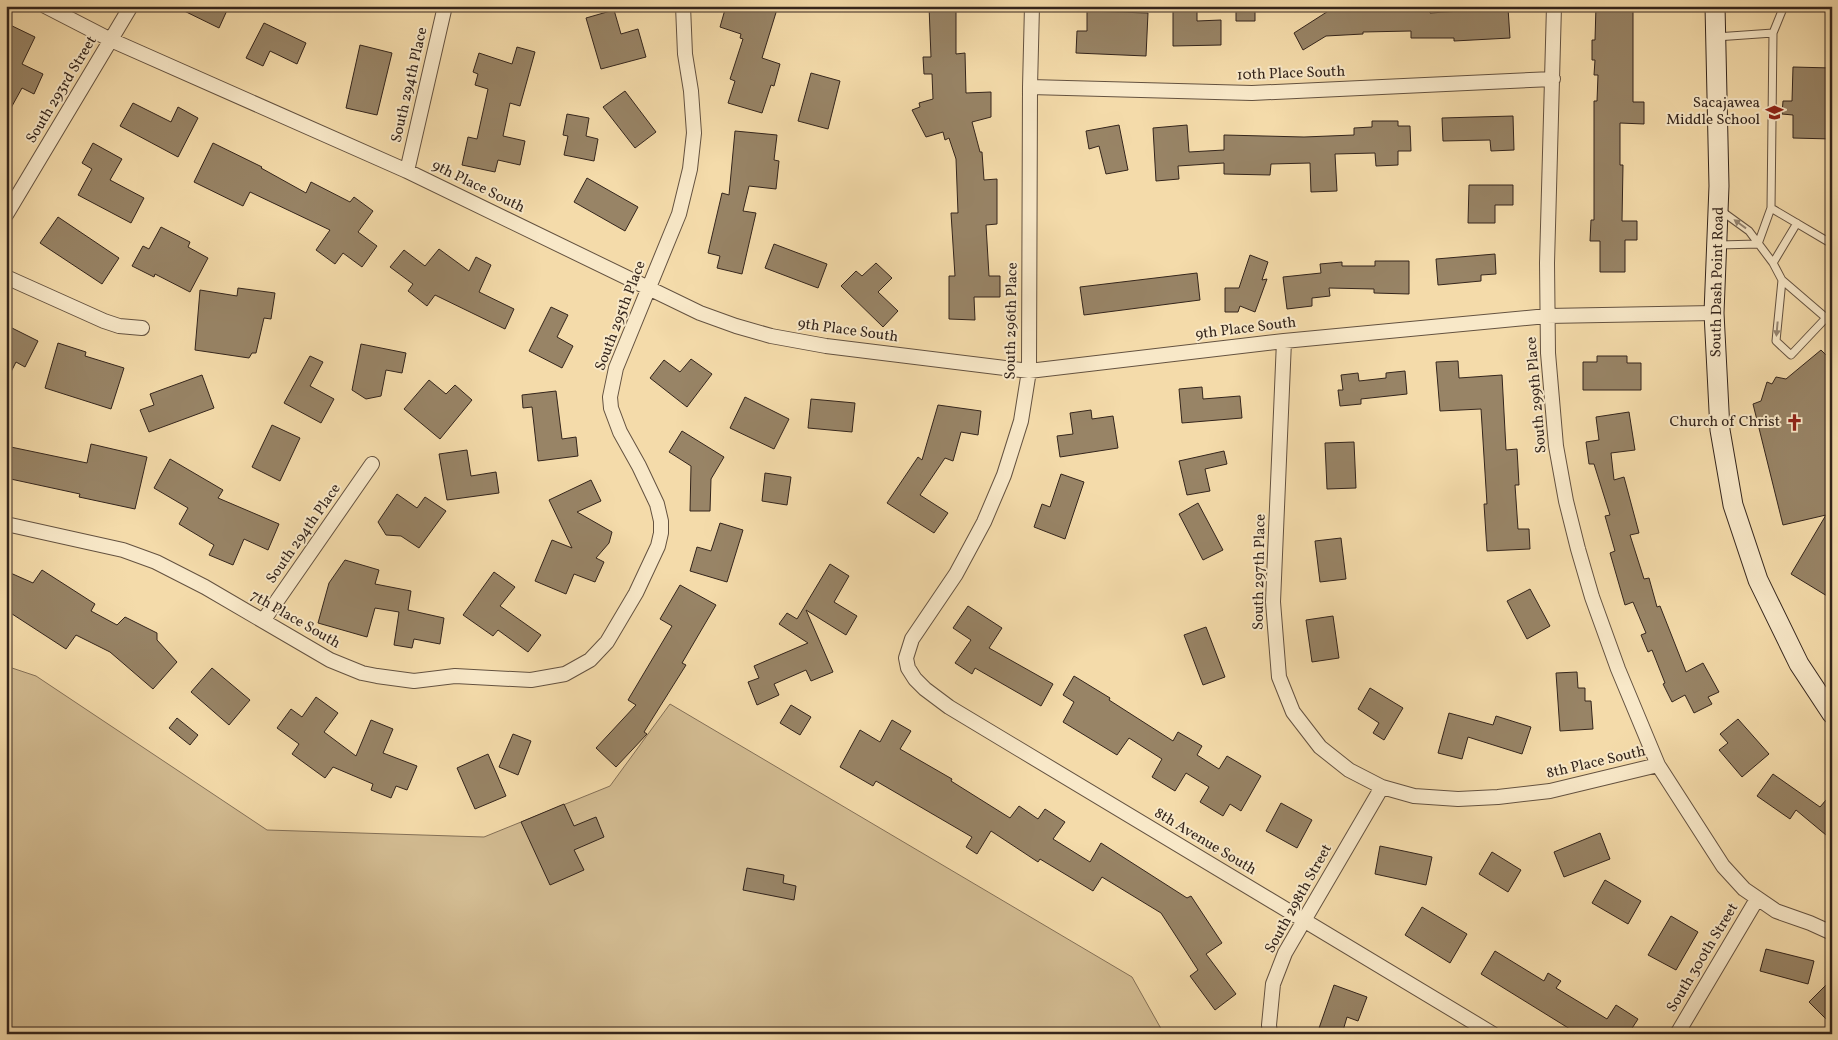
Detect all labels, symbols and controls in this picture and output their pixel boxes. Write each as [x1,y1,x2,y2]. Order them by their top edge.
street label: South 294th Place [387,25,433,145]
street label: South 293rd Street [22,32,102,148]
street label: 10th Place South [1236,62,1346,86]
place label: Sacajawea Middle School [1666,93,1760,131]
school or university icon: Sacajawea Middle School [1764,102,1784,122]
street label: 9th Place South [428,155,528,219]
street label: South Dash Point Road [1706,206,1730,358]
one-way arrow [1733,219,1747,229]
street label: South 295th Place [590,258,652,374]
street label: South 296th Place [1000,262,1024,380]
street label: 9th Place South [1194,312,1298,346]
street label: 9th Place South [796,314,900,348]
one-way arrow [1773,321,1781,337]
street label: South 299th Place [1521,336,1553,454]
place label: Church of Christ [1669,412,1780,433]
church icon: Church of Christ [1784,412,1804,432]
street label: South 294th Place [262,480,346,588]
street label: South 297th Place [1248,514,1272,630]
street label: 7th Place South [246,586,344,654]
street label: 8th Place South [1544,741,1648,785]
street label: 8th Avenue South [1150,803,1260,881]
street label: South 298th Street [1260,841,1338,957]
street label: South 300th Street [1662,899,1744,1017]

